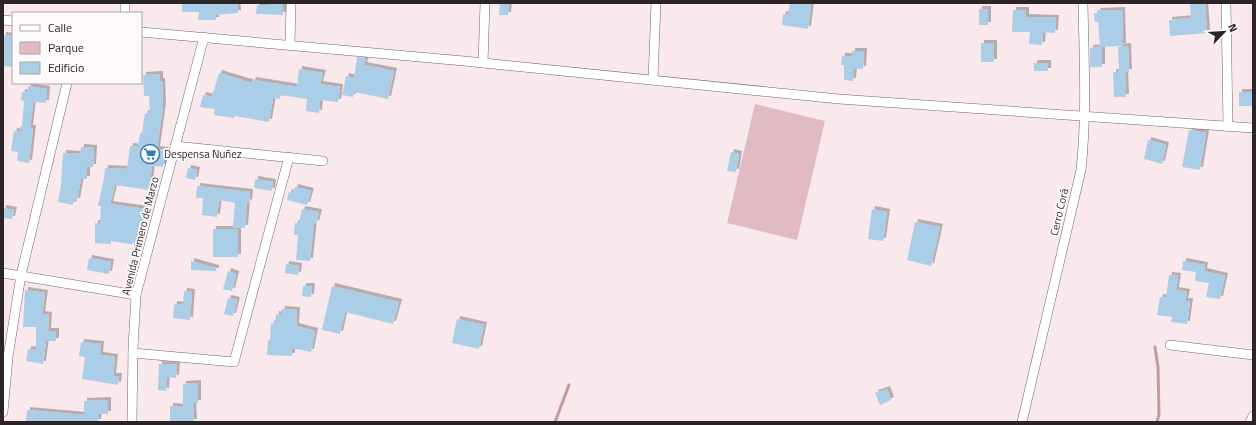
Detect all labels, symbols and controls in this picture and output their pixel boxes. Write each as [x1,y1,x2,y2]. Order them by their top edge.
legend [12,12,142,84]
north arrow [1204,12,1244,52]
text: Calle [48,18,72,37]
text: N [1224,21,1242,35]
text: Parque [48,38,84,57]
text: Edificio [48,58,84,77]
supermarket icon: Despensa Nuñez [139,143,161,165]
place label: Despensa Nuñez [164,146,242,162]
street label: Avenida Primero de Marzo [118,175,163,297]
street label: Cerro Corá [1046,186,1072,237]

